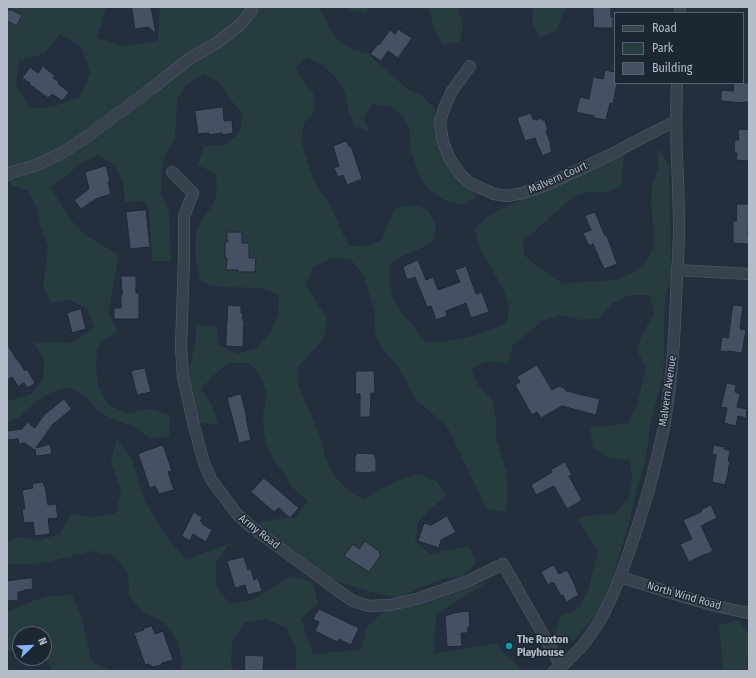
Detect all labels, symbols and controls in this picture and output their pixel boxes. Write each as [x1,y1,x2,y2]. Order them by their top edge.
legend [614,12,744,84]
text: Road [652,21,677,35]
text: Park [652,41,673,55]
text: Building [652,61,692,75]
street label: Malvern Court [527,159,589,197]
street label: Malvern Avenue [656,355,680,427]
street label: Army Road [236,512,282,552]
street label: North Wind Road [645,579,723,613]
north arrow [12,626,52,666]
place label: The Ruxton Playhouse [517,633,568,659]
text: N [35,636,50,647]
marker: The Ruxton Playhouse [504,641,514,651]

